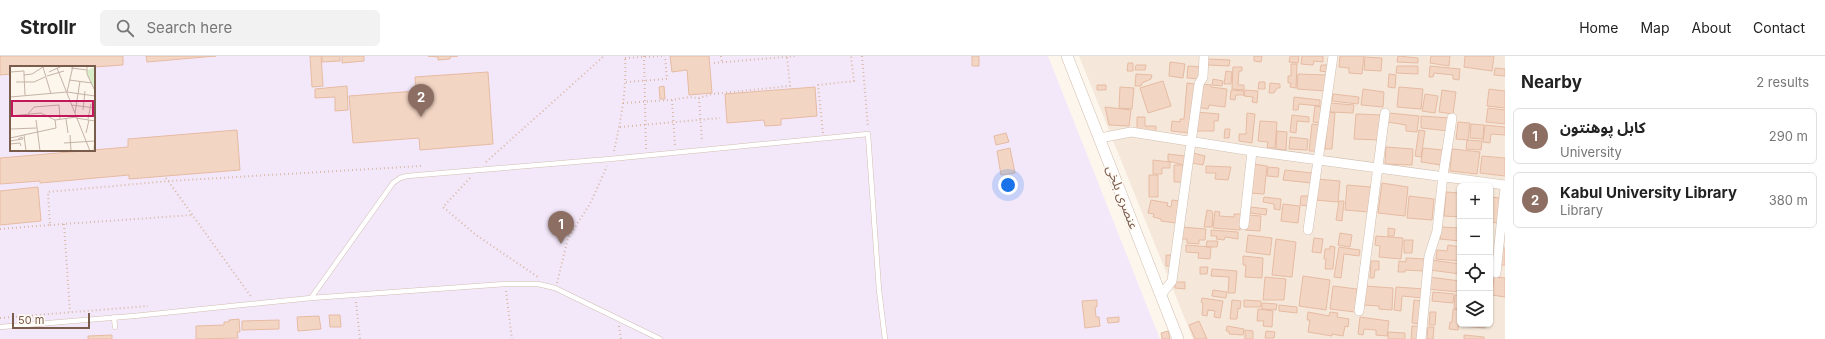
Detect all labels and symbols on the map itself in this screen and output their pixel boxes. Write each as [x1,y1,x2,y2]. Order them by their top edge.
inset map [10,66,95,151]
pin: 2 [408,84,434,117]
street label: عنصری بلخی [1103,163,1143,232]
your location [998,175,1018,195]
pin: 1 [548,211,574,244]
scale bar [12,311,90,330]

